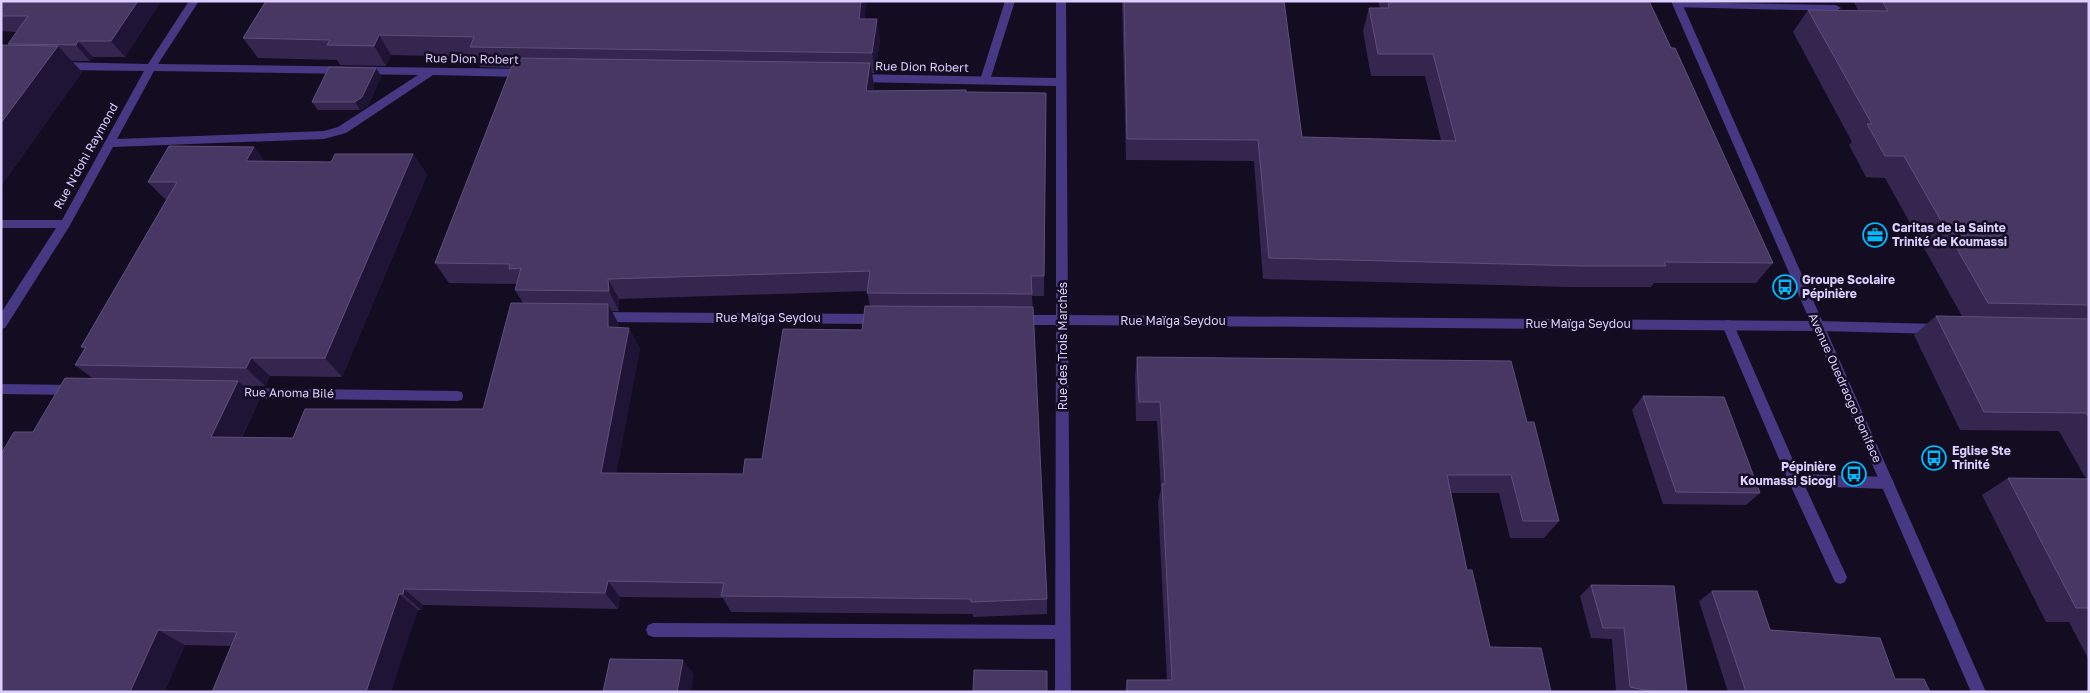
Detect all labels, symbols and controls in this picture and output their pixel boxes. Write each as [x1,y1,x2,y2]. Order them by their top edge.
street label: Rue Dion Robert [425,50,519,67]
street label: Rue Dion Robert [875,58,969,75]
street label: Rue N'dohi Raymond [50,100,121,211]
place label: Caritas de la Sainte Trinité de Koumassi [1892,220,2007,249]
office icon: Caritas de la Sainte Trinité de Koumassi [1862,222,1888,248]
place label: Groupe Scolaire Pépinière [1802,272,1895,301]
bus stop icon: Groupe Scolaire Pépinière [1772,274,1798,300]
street label: Rue des Trois Marchés [1055,282,1070,410]
street label: Rue Maïga Seydou [715,310,821,325]
street label: Avenue Ouedraogo Boniface [1806,311,1885,465]
street label: Rue Maïga Seydou [1120,313,1226,328]
street label: Rue Maïga Seydou [1525,316,1631,331]
street label: Rue Anoma Bilé [244,384,334,401]
place label: Eglise Ste Trinité [1952,443,2011,472]
bus stop icon: Eglise Ste Trinité [1921,445,1947,471]
place label: Pépinière Koumassi Sicogi [1740,459,1836,488]
bus stop icon: Pépinière Koumassi Sicogi [1841,461,1867,487]

